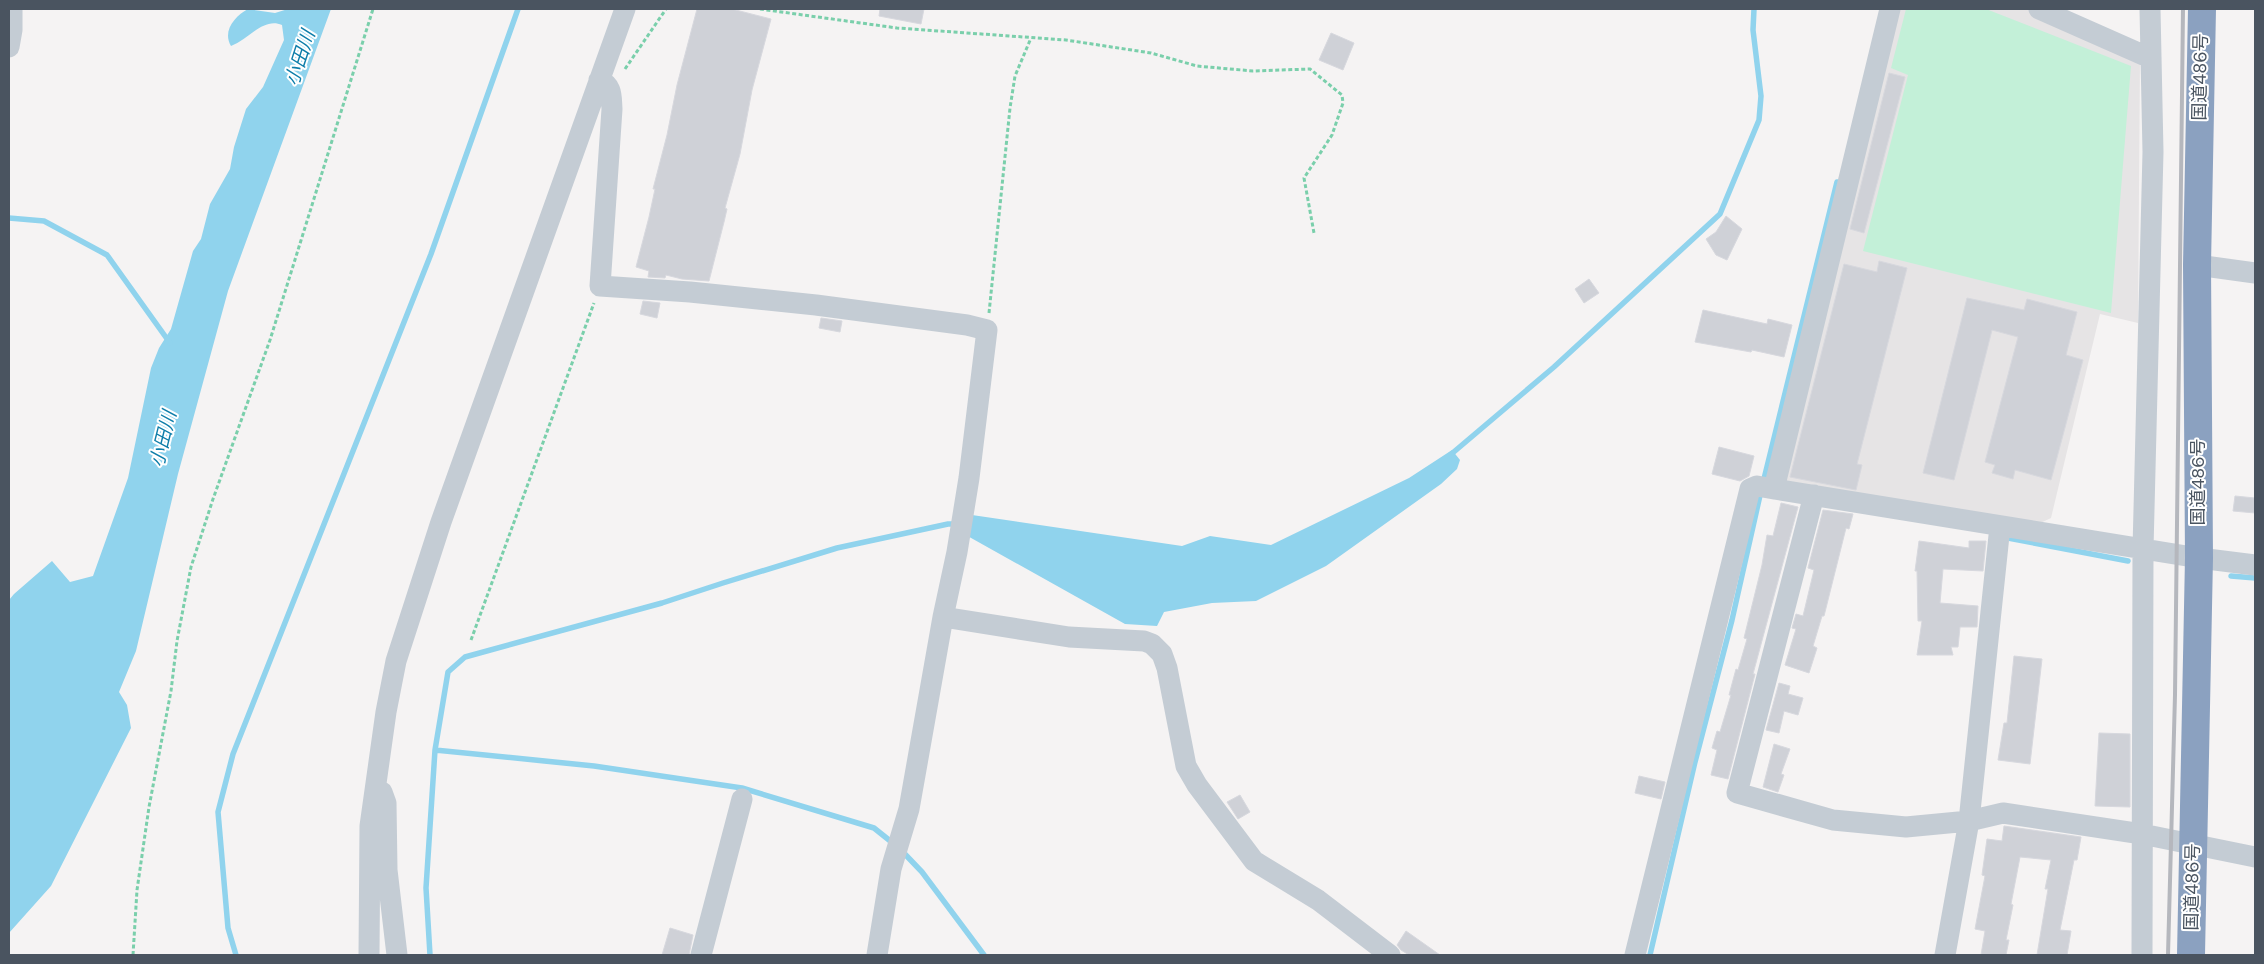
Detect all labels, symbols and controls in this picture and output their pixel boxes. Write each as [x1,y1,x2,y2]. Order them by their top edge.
water label: 小田川 [279,25,321,89]
street label: 国道486号 [2187,33,2213,121]
water label: 小田川 [144,406,183,470]
street label: 国道486号 [2186,438,2210,526]
street label: 国道486号 [2179,843,2205,931]

